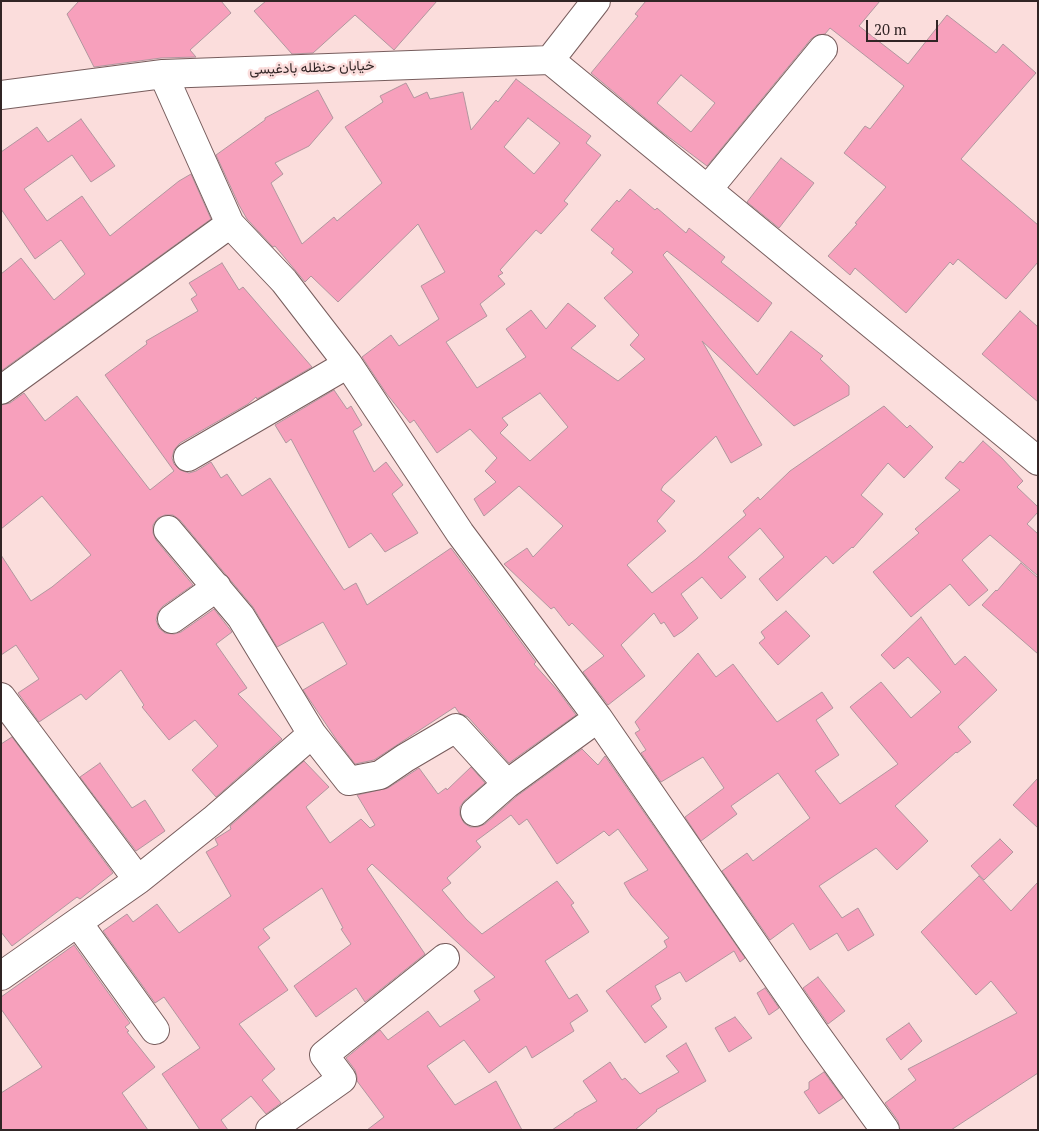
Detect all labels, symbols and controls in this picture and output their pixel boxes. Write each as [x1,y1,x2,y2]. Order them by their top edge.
scale bar [869,10,942,42]
text: 20 m [874,19,907,39]
street label: خیابان حنظله بادغیسی [249,57,375,79]

